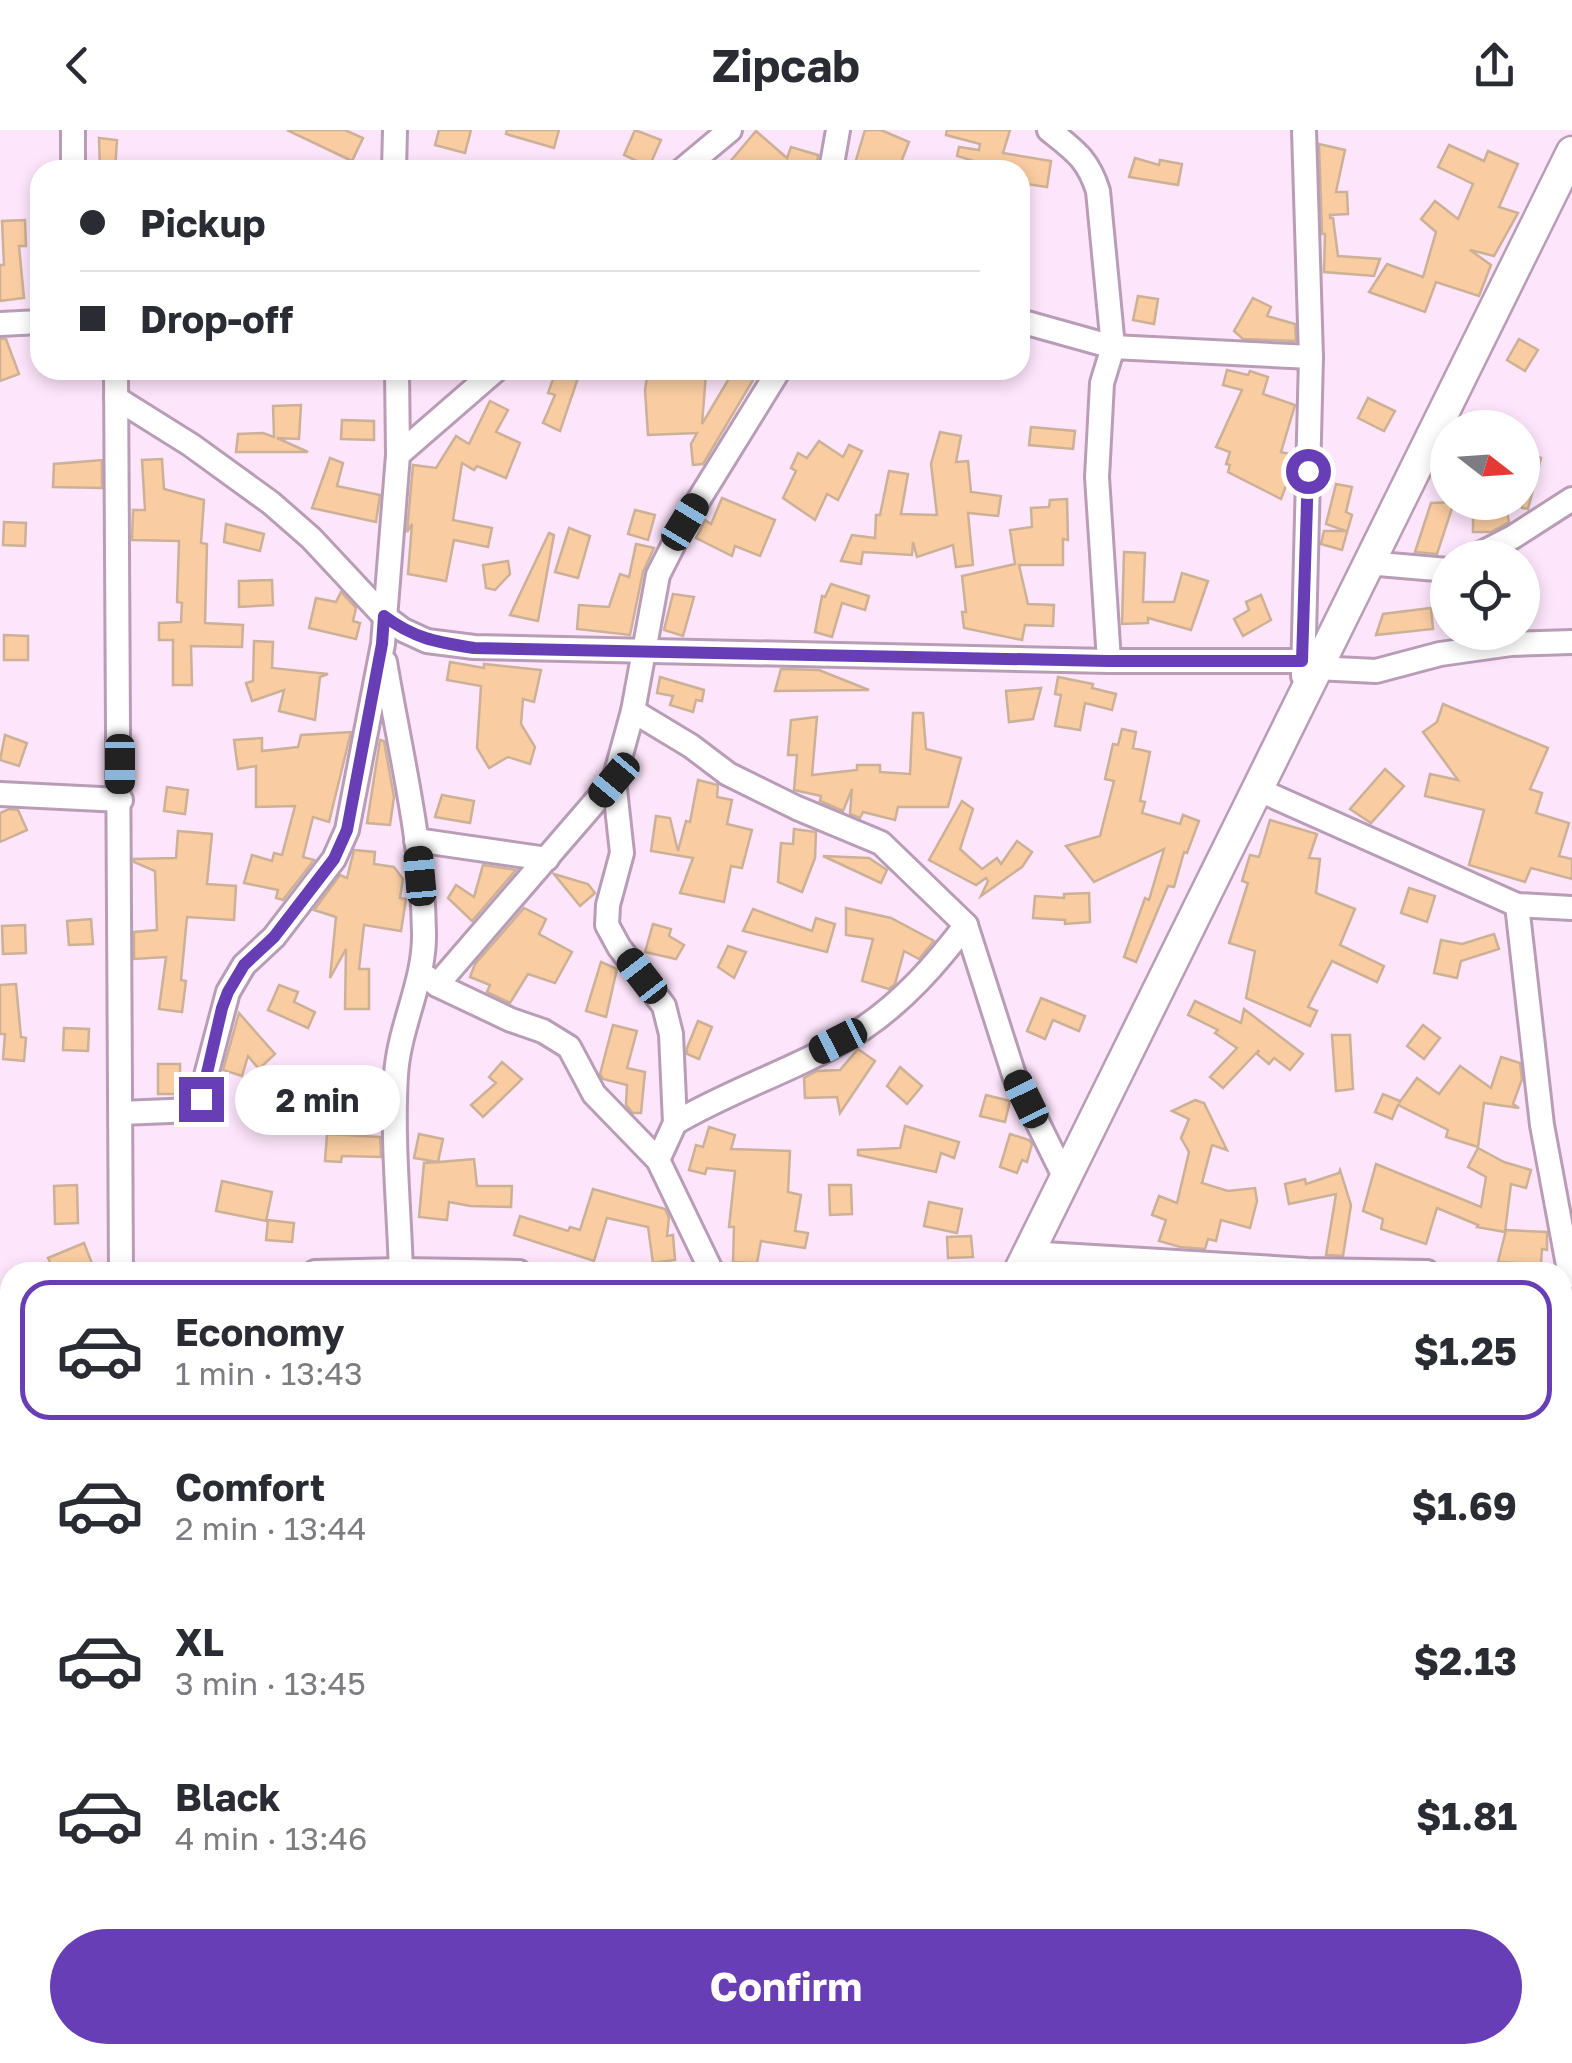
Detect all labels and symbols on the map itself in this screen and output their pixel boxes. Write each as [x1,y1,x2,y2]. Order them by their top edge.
north arrow [1430,410,1540,520]
route start [1286,449,1331,494]
car [657,489,713,555]
car [105,734,135,794]
car [583,747,645,813]
car [402,845,438,907]
car [612,943,672,1009]
car [804,1014,872,1068]
callout: 2 min [236,1064,401,1134]
car [999,1065,1053,1133]
route end [179,1077,224,1122]

